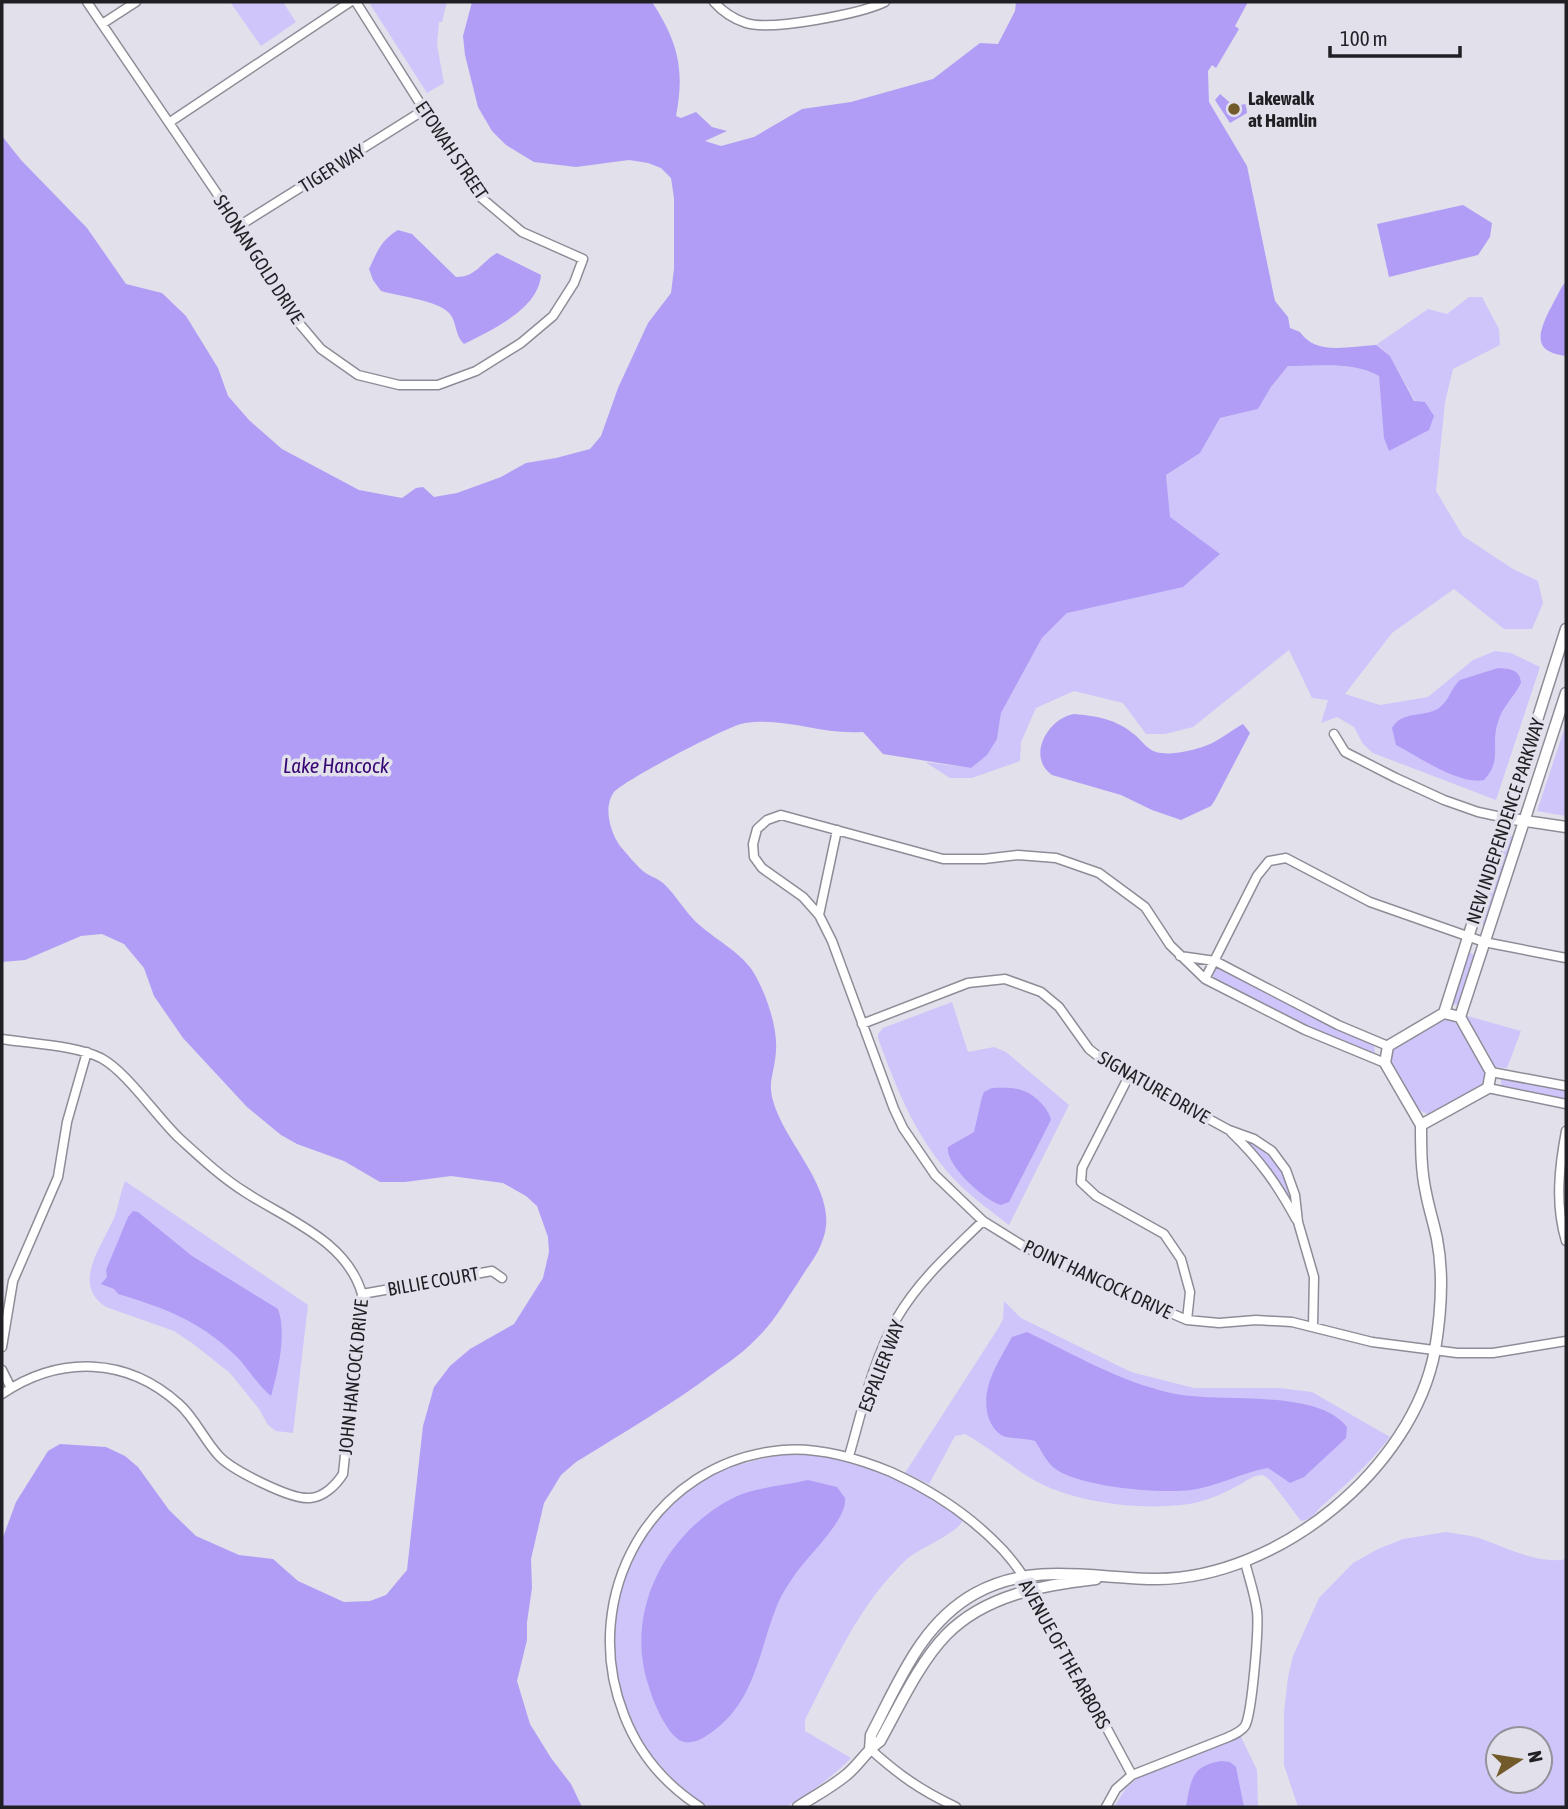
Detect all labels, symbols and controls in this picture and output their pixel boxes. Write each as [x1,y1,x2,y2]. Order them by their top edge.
scale bar [1330,14,1460,58]
text: 100 m [1340,26,1388,50]
place label: Lakewalk at Hamlin [1248,87,1317,131]
street label: ETOWAH STREET [411,97,493,204]
marker: Lakewalk at Hamlin [1226,101,1242,117]
street label: TIGER WAY [295,139,370,197]
street label: SHONAN GOLD DRIVE [209,191,309,327]
street label: NEW INDEPENDENCE PARKWAY [1461,715,1549,927]
water label: Lake Hancock [283,753,390,777]
street label: SIGNATURE DRIVE [1094,1046,1214,1128]
street label: POINT HANCOCK DRIVE [1020,1235,1176,1323]
street label: BILLIE COURT [386,1262,481,1300]
street label: JOHN HANCOCK DRIVE [334,1298,372,1456]
street label: ESPALIER WAY [853,1316,909,1415]
street label: AVENUE OF THE ARBORS [1015,1576,1115,1732]
north arrow [1484,1725,1554,1795]
text: N [1524,1749,1548,1764]

